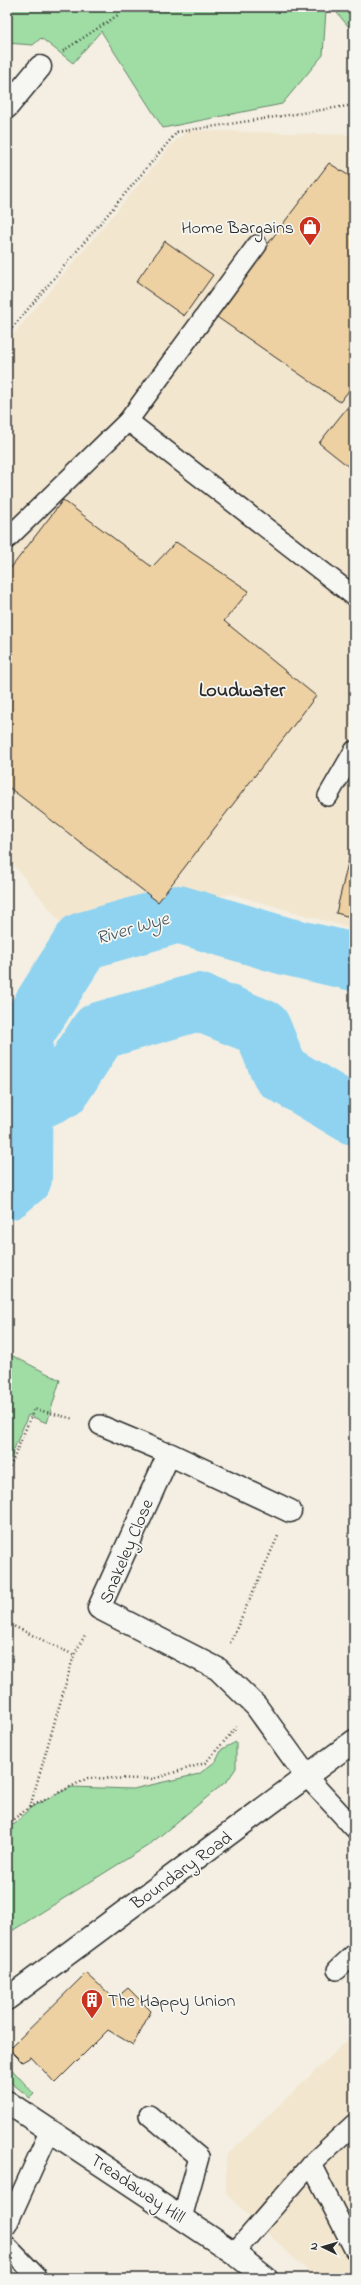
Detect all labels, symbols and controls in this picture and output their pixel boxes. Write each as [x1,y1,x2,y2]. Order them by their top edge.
shop icon: Home Bargains [297,214,323,247]
place label: Home Bargains [181,216,294,243]
district label: Loudwater [199,677,286,706]
water label: River Wye [93,906,174,953]
street label: Snakeley Close [94,1495,162,1608]
street label: Boundary Road [125,1826,238,1918]
building icon: The Happy Union [79,1987,105,2020]
place label: The Happy Union [108,1989,236,2015]
street label: Treadaway Hill [84,2148,189,2231]
north arrow [303,2227,343,2267]
text: N [306,2242,322,2251]

